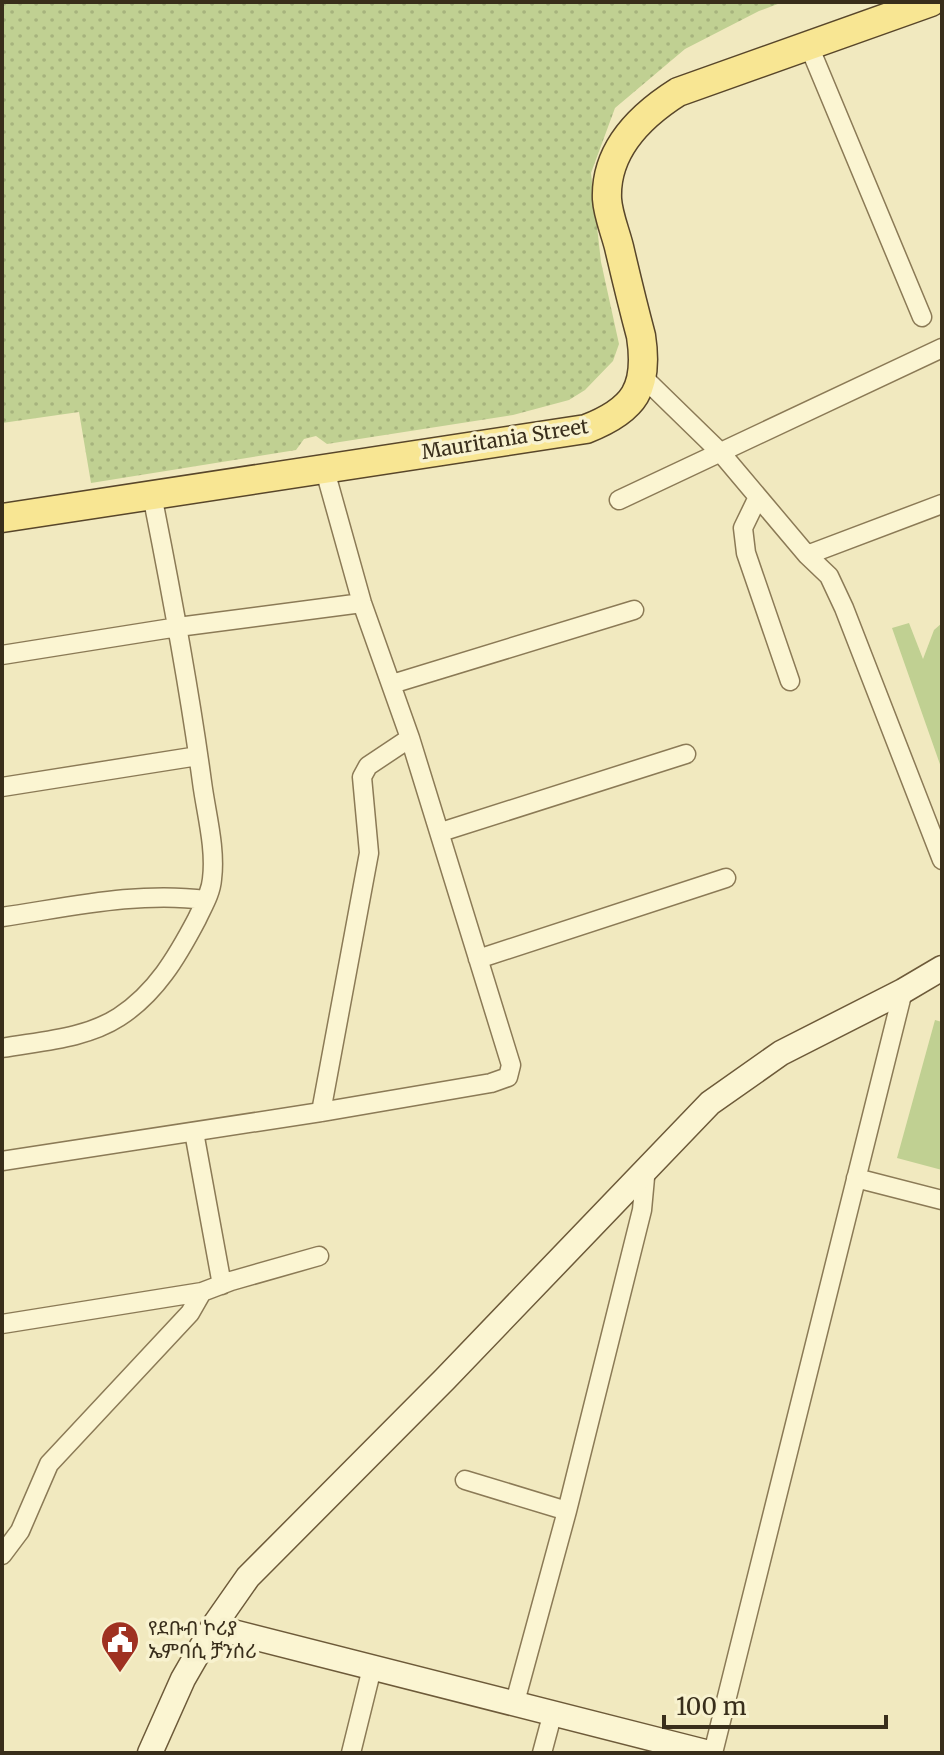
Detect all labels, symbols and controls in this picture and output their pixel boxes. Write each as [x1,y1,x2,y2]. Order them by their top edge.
street label: Mauritania Street [420,413,591,464]
place label: የደቡብ ኮሪያ ኤምባሲ ቻንሰሪ [148,1615,257,1663]
public building icon: የደቡብ ኮሪያ ኤምባሲ ቻንሰሪ [99,1619,141,1674]
scale bar [664,1679,886,1729]
text: 100 m [676,1691,747,1722]

